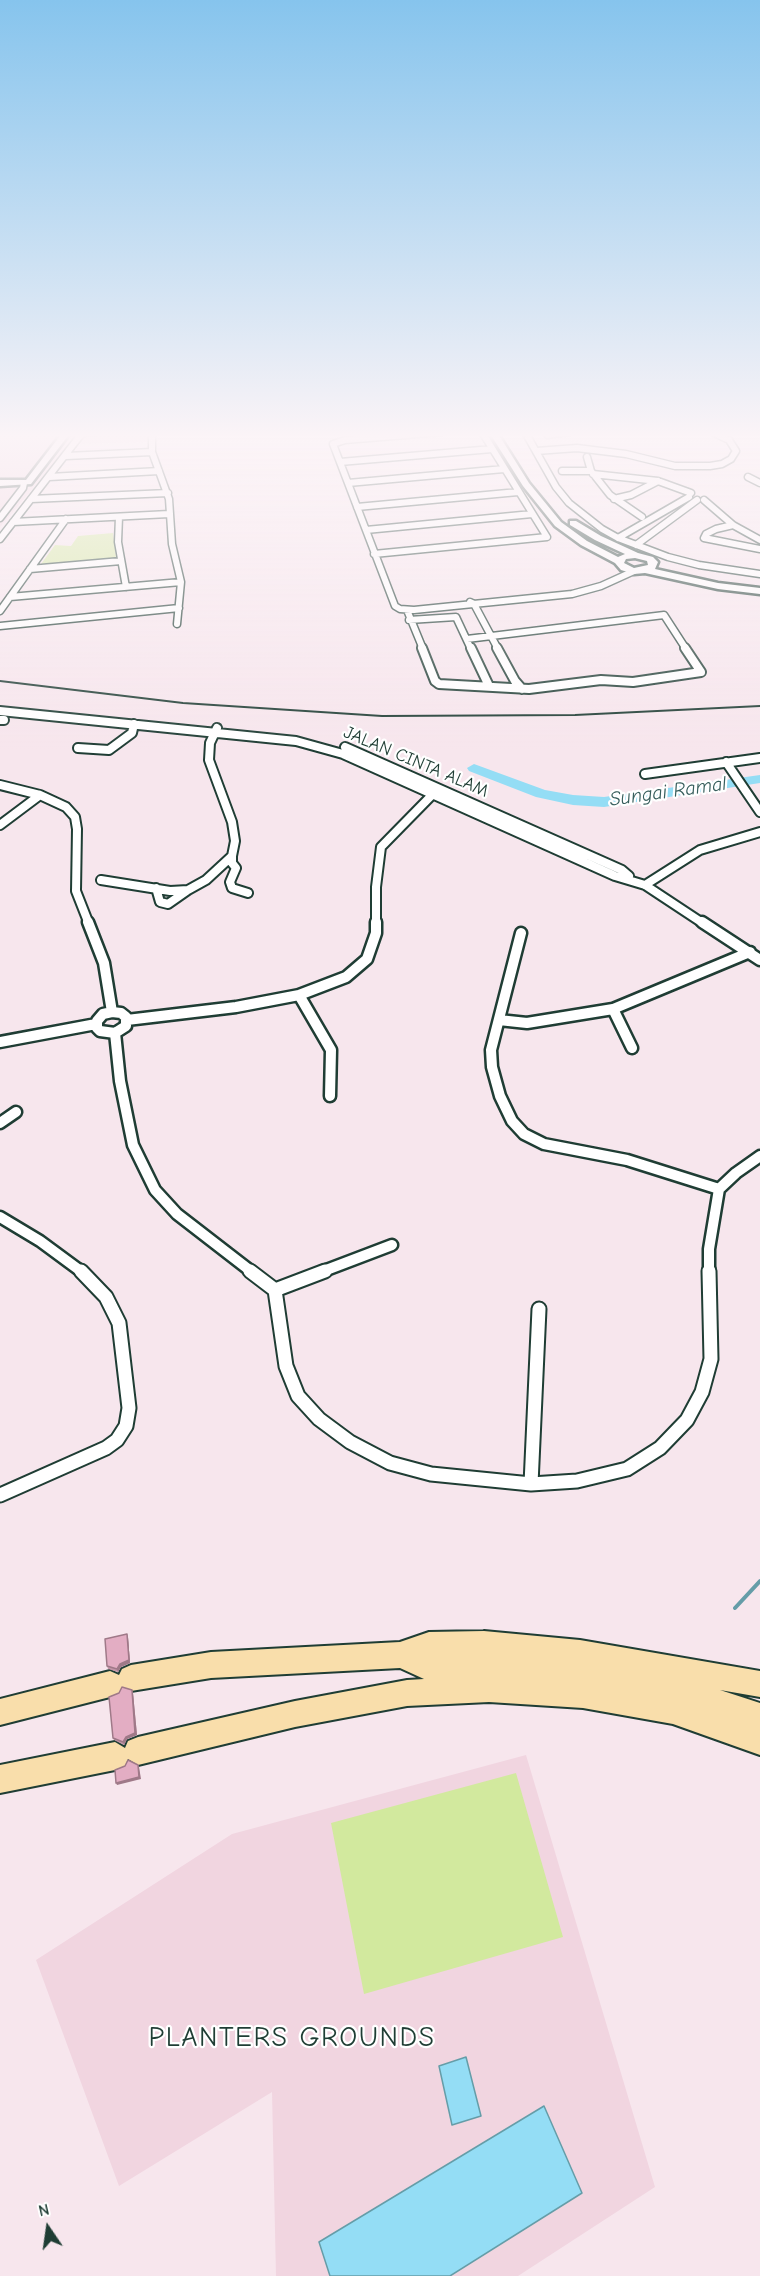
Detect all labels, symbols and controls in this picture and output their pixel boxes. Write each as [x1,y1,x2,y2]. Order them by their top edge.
street label: JALAN CINTA ALAM [340,722,492,802]
water label: Sungai Ramal [608,772,728,812]
district label: PLANTERS GROUNDS [149,2021,435,2055]
north arrow [18,2198,78,2258]
text: N [37,2201,51,2220]

